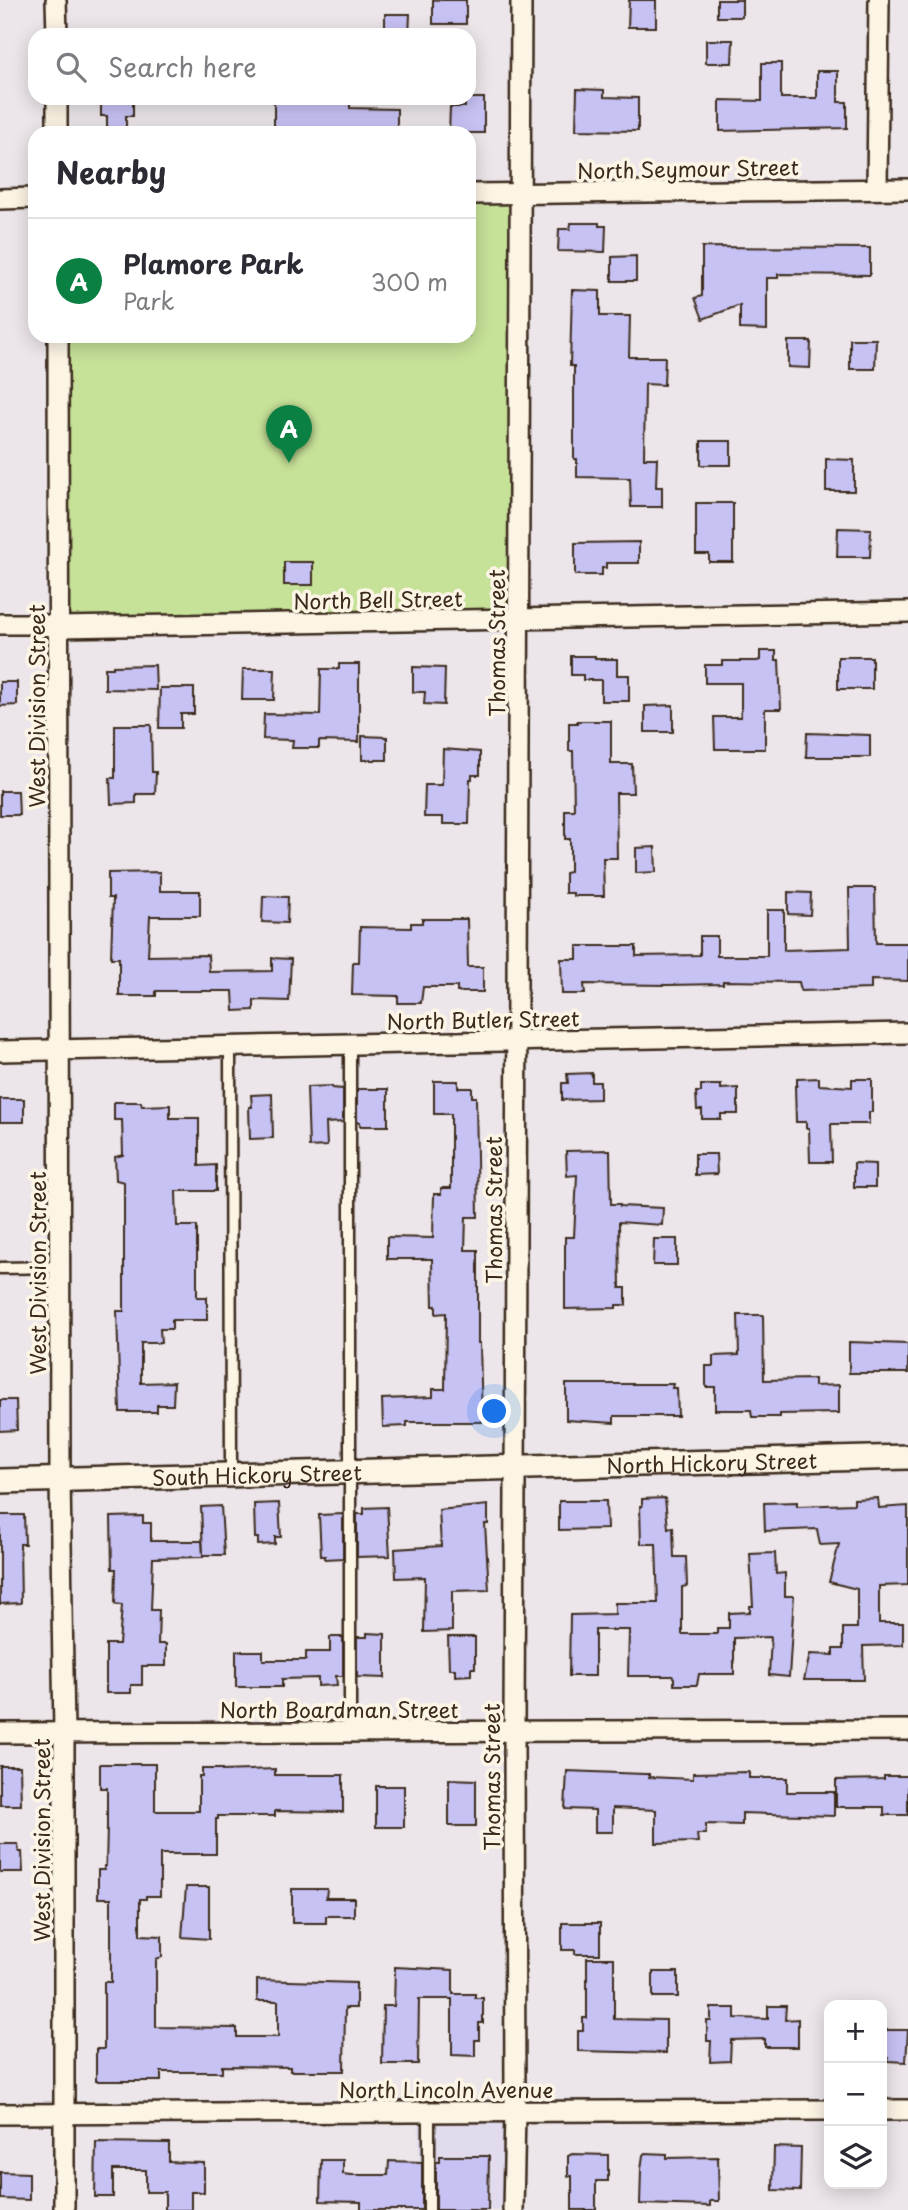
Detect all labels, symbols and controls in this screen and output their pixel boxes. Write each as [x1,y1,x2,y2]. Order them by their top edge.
search box [28,28,476,105]
text: Search here [108,47,257,86]
icon: search [52,48,90,86]
text: Nearby [56,149,166,194]
street label: North Seymour Street [577,150,799,186]
text: Plamore Park [123,244,304,283]
text: A [70,264,88,299]
text: 300 m [371,264,448,299]
text: Park [123,283,174,318]
pin: A [266,405,312,463]
street label: Thomas Street [480,569,512,717]
street label: North Bell Street [293,582,463,616]
street label: West Division Street [20,604,52,808]
street label: North Butler Street [386,1001,580,1037]
street label: Thomas Street [477,1136,509,1284]
street label: West Division Street [21,1171,53,1375]
your location [477,1394,511,1428]
street label: North Hickory Street [606,1443,818,1481]
street label: South Hickory Street [152,1455,362,1493]
street label: North Boardman Street [220,1693,458,1725]
street label: Thomas Street [475,1703,507,1851]
street label: West Division Street [25,1738,57,1942]
map controls [824,2000,887,2189]
button: + [824,2000,887,2063]
button: − [824,2063,887,2126]
street label: North Lincoln Avenue [339,2073,553,2105]
button: layers [824,2126,887,2189]

